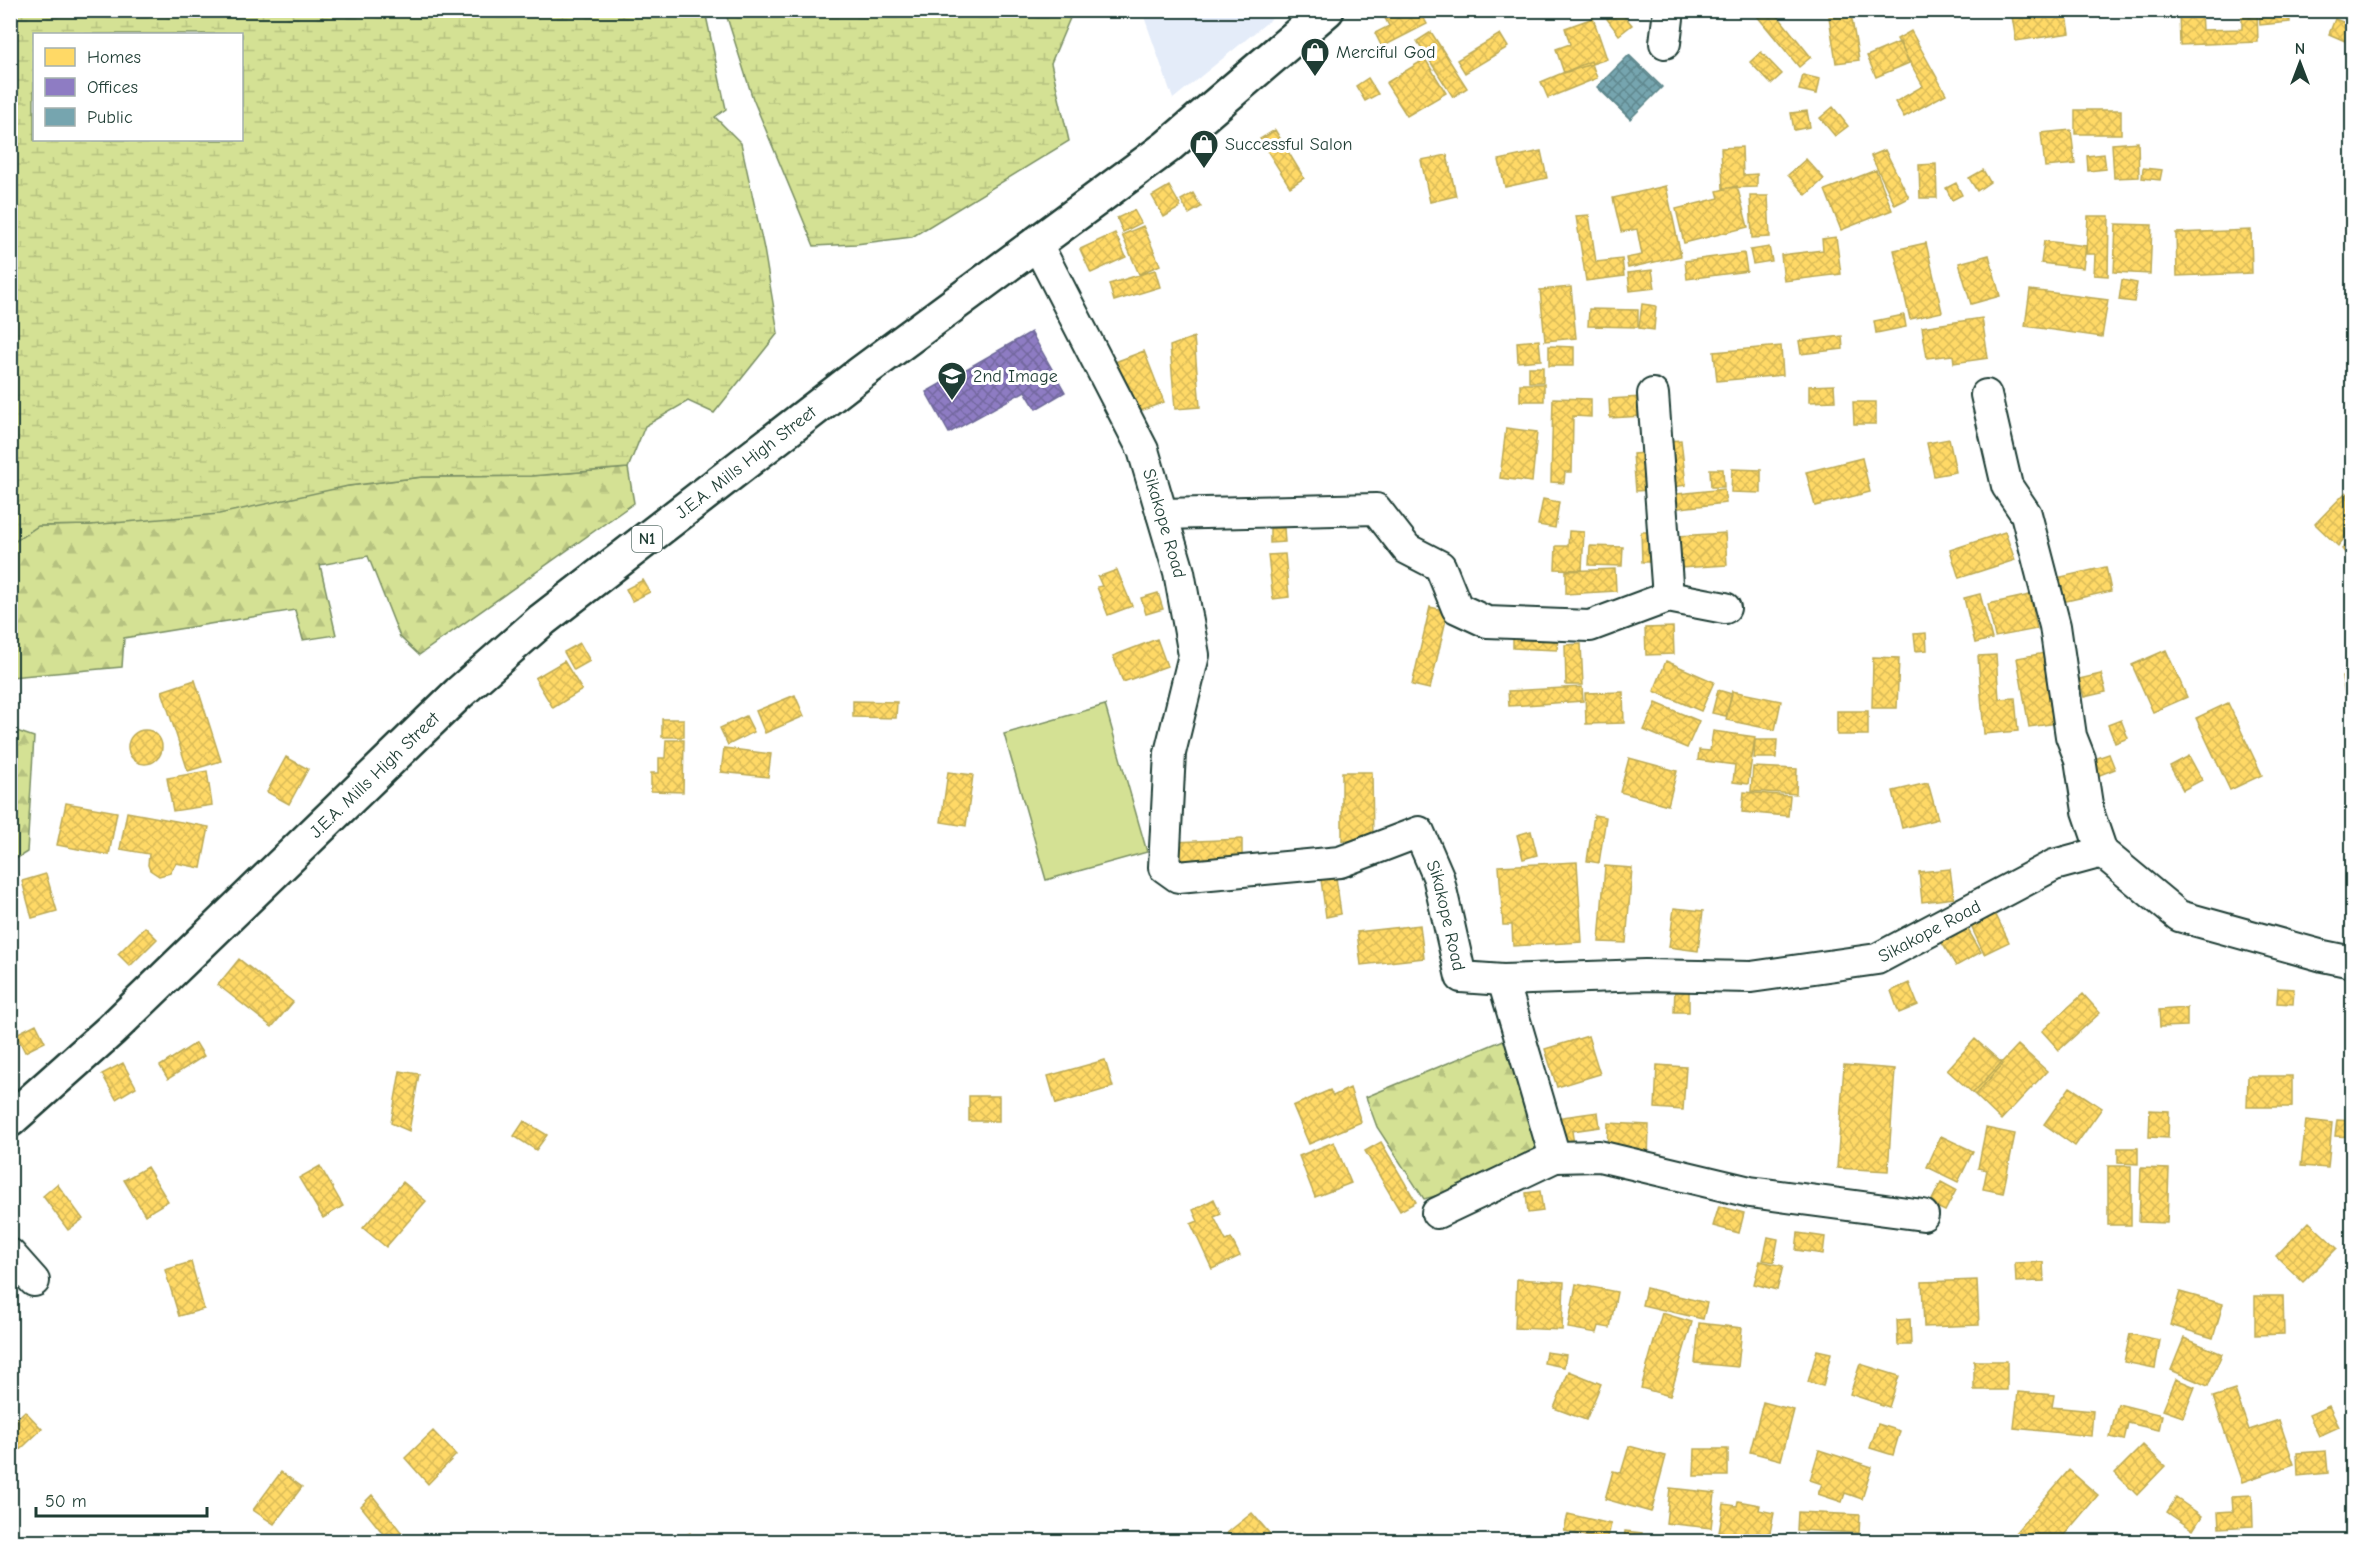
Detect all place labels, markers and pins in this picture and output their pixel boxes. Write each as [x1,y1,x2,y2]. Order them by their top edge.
shop icon: Merciful God [1299,36,1331,78]
place label: Merciful God [1336,42,1436,63]
shop icon: Successful Salon [1188,128,1220,170]
place label: Successful Salon [1225,134,1352,155]
school or university icon: 2nd Image [936,360,968,402]
place label: 2nd Image [973,366,1058,387]

